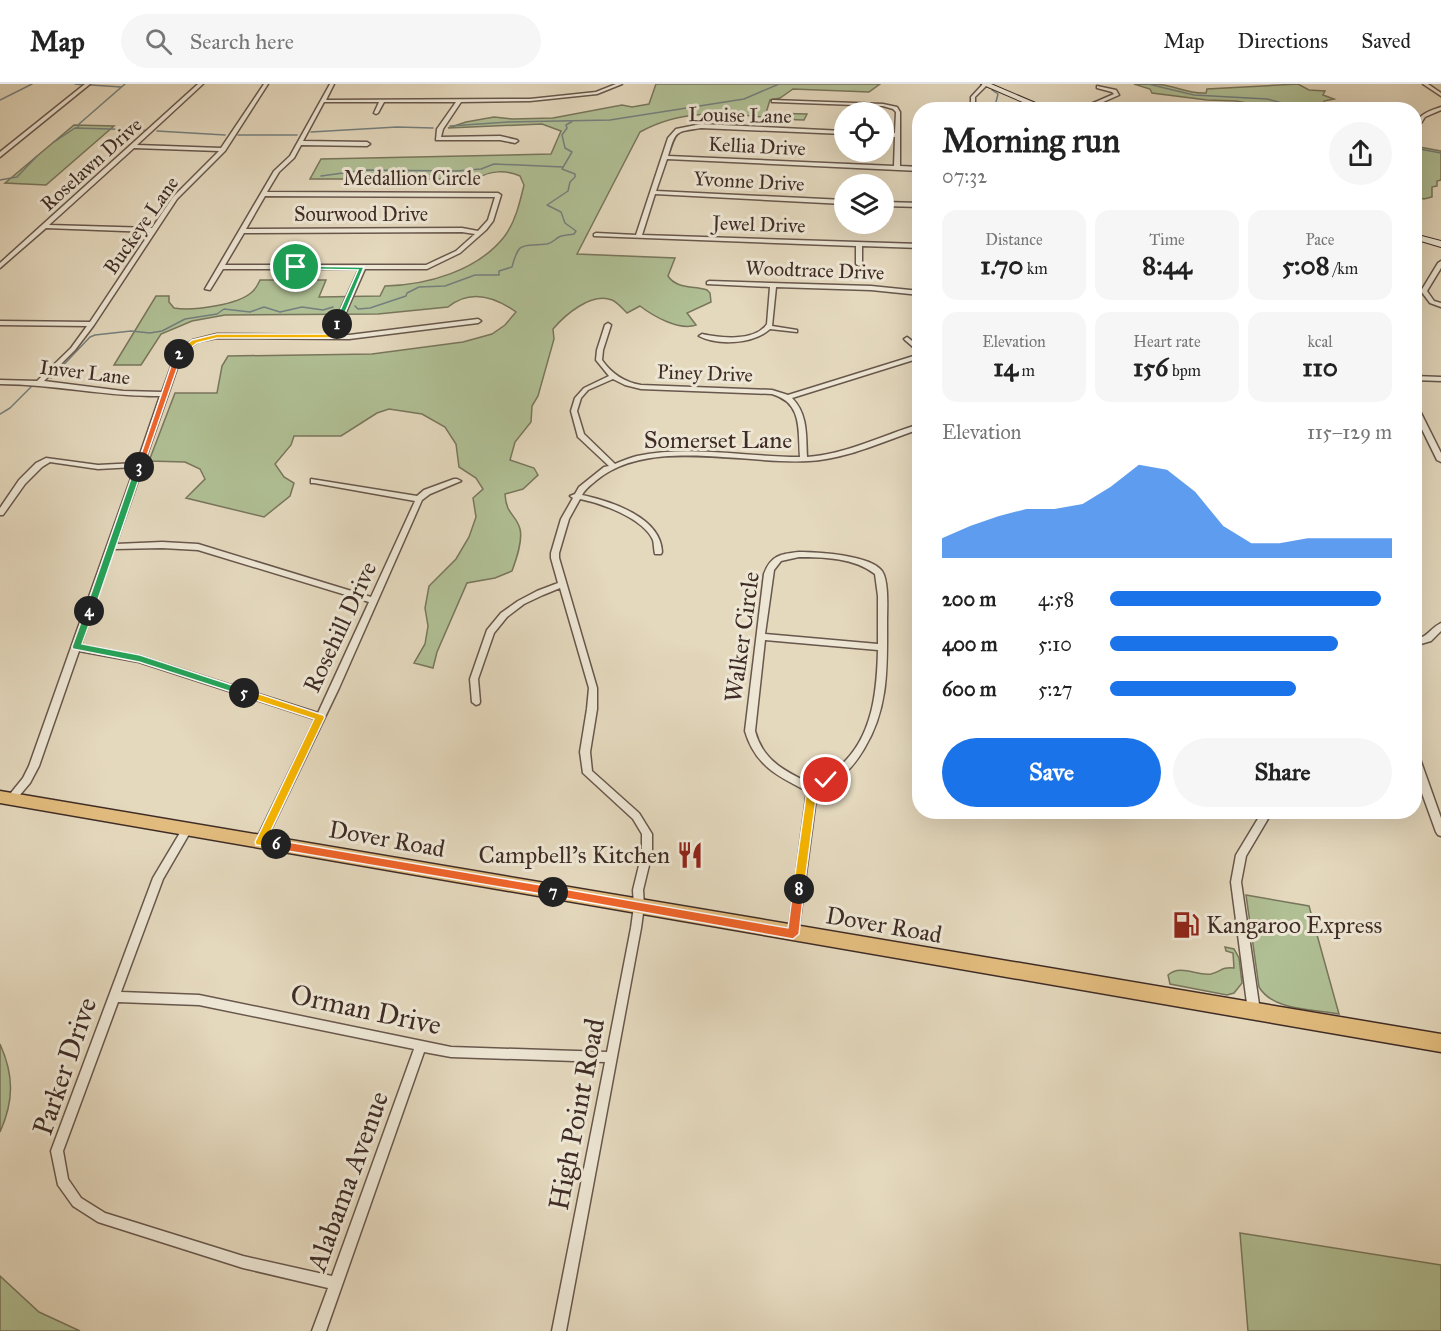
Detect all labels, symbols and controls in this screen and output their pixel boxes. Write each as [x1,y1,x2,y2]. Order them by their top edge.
search box [121,14,541,68]
text: Map [30,24,85,59]
icon: search [142,25,175,58]
text: Search here [190,28,294,55]
text: Map [1164,28,1205,54]
text: Directions [1238,28,1328,54]
text: Saved [1361,28,1411,54]
street label: Louise Lane [688,102,792,128]
map controls [834,102,894,234]
button: locate [834,102,894,162]
street label: Roselawn Drive [35,112,147,216]
text: Morning run [942,121,1120,161]
button: share [1329,122,1392,185]
street label: Kellia Drive [708,131,806,161]
text: 07:32 [942,164,987,188]
street label: Medallion Circle [343,166,481,190]
street label: Yvonne Drive [693,166,805,196]
street label: Buckeye Lane [99,171,183,279]
button: layers [834,174,894,234]
street label: Sourwood Drive [294,202,428,226]
street label: Jewel Drive [710,210,806,239]
text: Distance [985,230,1043,249]
text: Time [1149,230,1185,249]
text: Pace [1305,230,1335,249]
pin [270,241,321,292]
text: 1.70 [980,249,1023,281]
text: 8:44 [1142,249,1192,281]
text: 5:08 [1282,249,1329,281]
icon: arrive [279,250,312,283]
street label: Woodtrace Drive [745,256,885,284]
text: km [1023,259,1048,278]
text: /km [1329,259,1358,278]
pin: 1 [322,309,352,339]
text: 1 [334,314,340,333]
text: Elevation [982,332,1046,351]
text: Heart rate [1133,332,1201,351]
text: kcal [1307,332,1333,351]
pin: 2 [164,339,194,369]
text: 2 [175,344,183,363]
text: 14 [993,351,1018,383]
text: 156 [1133,351,1168,383]
text: 110 [1302,351,1338,383]
street label: Inver Lane [38,355,132,389]
street label: Piney Drive [657,359,753,387]
text: m [1018,361,1035,380]
text: bpm [1168,361,1201,380]
text: Elevation [942,420,1021,444]
text: 115–129 m [1307,420,1392,444]
street label: Somerset Lane [644,425,792,455]
pin: 3 [124,452,154,482]
text: 3 [136,457,142,476]
street label: Rosehill Drive [297,557,383,697]
street label: Walker Circle [718,570,766,704]
text: 200 m [942,587,996,611]
text: 4:58 [1038,587,1074,611]
pin: 4 [74,596,104,626]
text: 4 [85,601,93,620]
text: 400 m [942,632,998,656]
text: 5:10 [1038,632,1072,656]
text: 600 m [942,677,997,701]
text: 5:27 [1038,677,1072,701]
pin: 5 [229,678,259,708]
text: 5 [240,683,248,702]
button: Save [942,738,1161,807]
button: Share [1173,738,1392,807]
pin [800,754,851,805]
icon: check [809,763,842,796]
street label: Dover Road [327,814,447,864]
pin: 6 [261,829,291,859]
text: 6 [272,834,280,853]
place label: Campbell's Kitchen [479,840,670,870]
restaurant icon: Campbell's Kitchen [675,840,705,870]
pin: 8 [784,874,814,904]
pin: 7 [538,877,568,907]
text: 8 [795,879,803,898]
text: 7 [549,882,557,901]
street label: Dover Road [824,900,944,950]
fuel station icon: Kangaroo Express [1171,910,1201,940]
place label: Kangaroo Express [1206,910,1382,940]
street label: Orman Drive [287,976,444,1043]
street label: Parker Drive [25,993,104,1140]
street label: High Point Road [541,1015,612,1213]
street label: Alabama Avenue [298,1086,396,1277]

